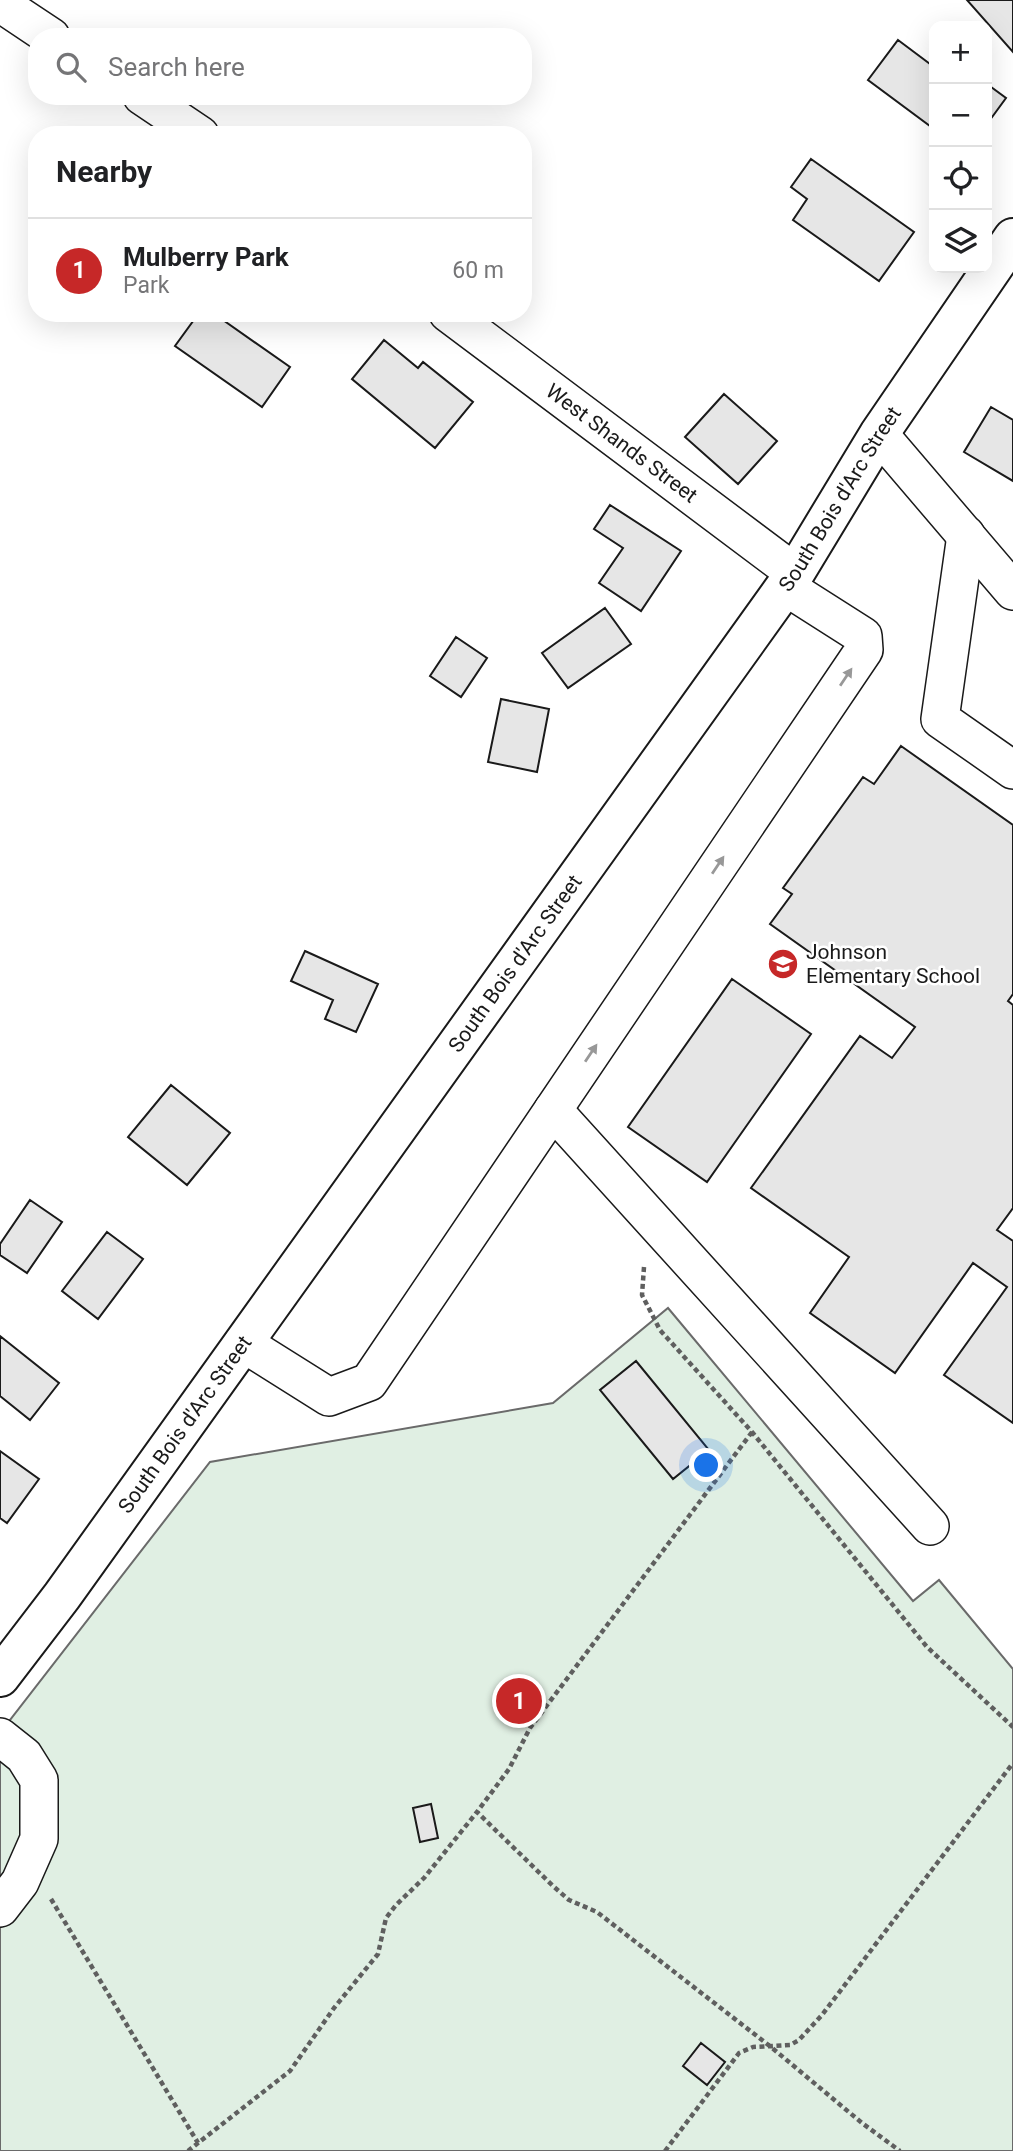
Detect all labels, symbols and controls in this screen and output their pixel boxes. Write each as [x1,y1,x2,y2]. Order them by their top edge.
map controls [929,21,992,273]
button: + [929,21,992,84]
search box [28,28,532,105]
icon: search [52,48,90,86]
text: Search here [108,52,245,82]
button: − [929,84,992,147]
button: locate [929,147,992,210]
text: Nearby [56,154,152,189]
button: layers [929,210,992,273]
text: Mulberry Park [123,242,289,272]
text: 1 [72,257,86,284]
text: 60 m [452,257,504,284]
text: Park [123,272,169,299]
street label: West Shands Street [541,379,702,508]
street label: South Bois d'Arc Street [774,402,906,596]
one-way arrow [839,667,852,686]
one-way arrow [712,855,725,875]
street label: South Bois d'Arc Street [443,870,587,1057]
place label: Johnson Elementary School [806,940,980,988]
school or university icon: Johnson Elementary School [766,947,800,981]
one-way arrow [584,1044,597,1063]
street label: South Bois d'Arc Street [113,1331,257,1518]
your location [689,1448,723,1482]
pin: 1 [496,1675,542,1727]

